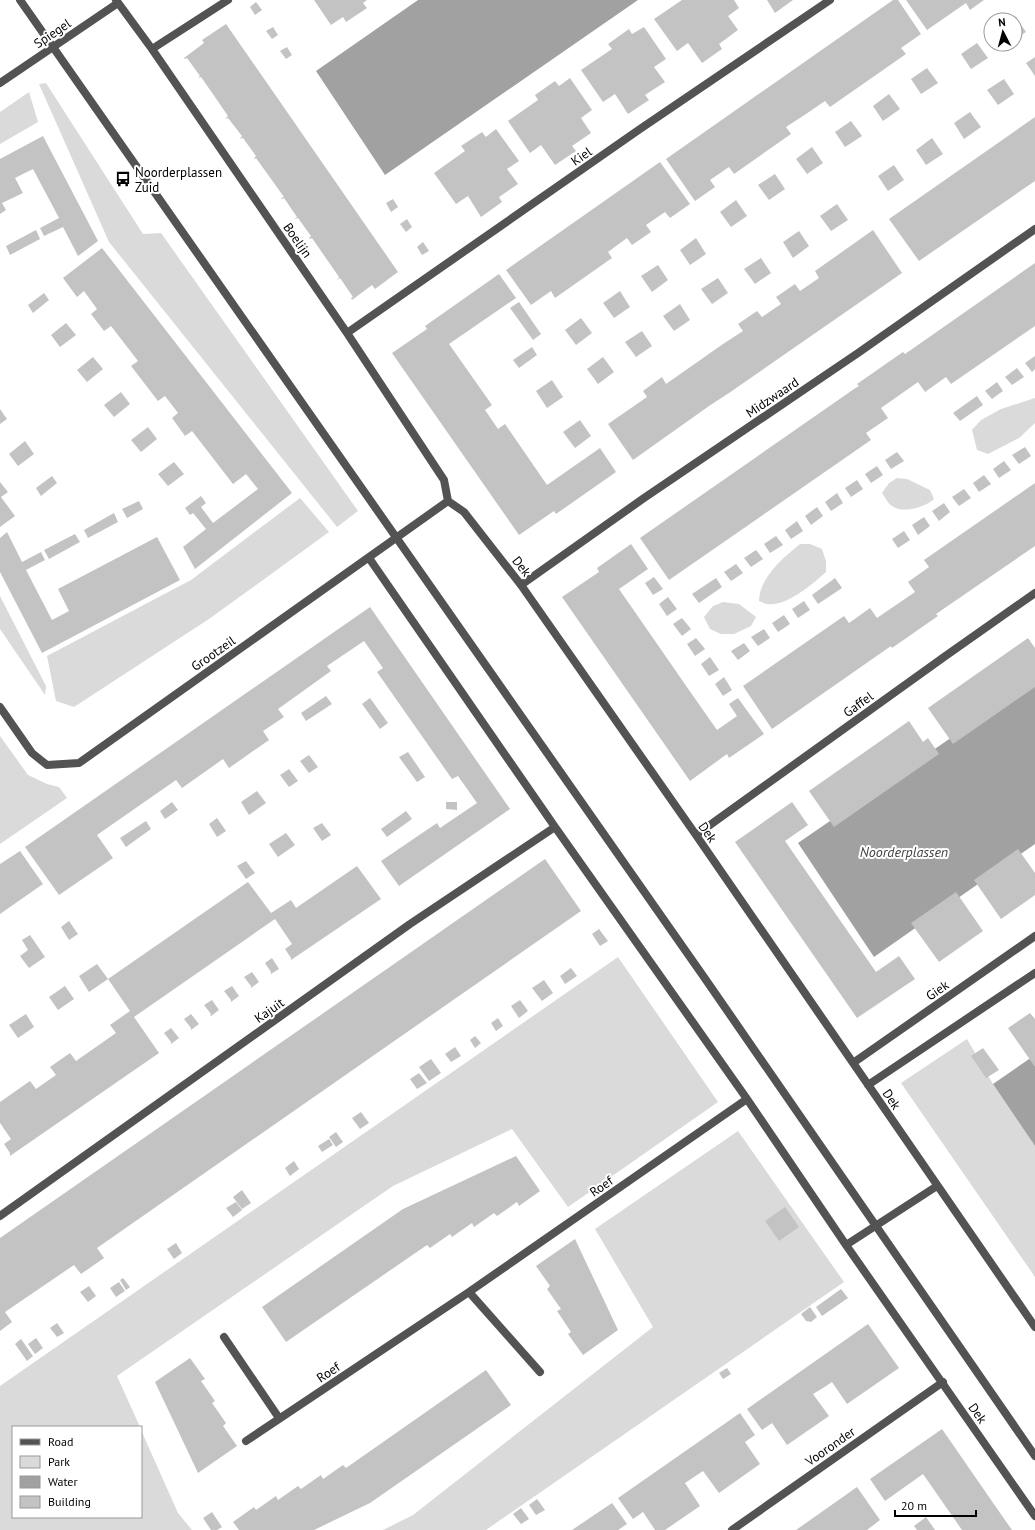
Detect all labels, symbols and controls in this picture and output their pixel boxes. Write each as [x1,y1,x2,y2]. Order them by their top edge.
north arrow [983,12,1023,52]
street label: Spiegel [30,15,74,52]
text: N [998,15,1006,29]
street label: Kiel [567,143,595,170]
place label: Noorderplassen Zuid [135,164,222,196]
bus stop icon: Noorderplassen Zuid [114,170,132,188]
street label: Boelijn [279,219,316,261]
street label: Midzwaard [742,373,802,421]
street label: Dek [508,553,535,581]
street label: Grootzeil [188,632,239,675]
street label: Gaffel [840,688,877,721]
street label: Dek [695,819,721,847]
water label: Noorderplassen [860,843,948,861]
street label: Giek [922,976,953,1004]
street label: Kajuit [251,994,288,1027]
street label: Dek [879,1086,905,1114]
street label: Roef [586,1172,617,1200]
street label: Roef [313,1358,344,1386]
street label: Dek [965,1400,991,1428]
street label: Vooronder [801,1423,859,1470]
legend [12,1426,142,1518]
text: Road [48,1434,73,1449]
text: Park [48,1454,70,1469]
text: Water [48,1474,78,1489]
scale bar [895,1492,976,1518]
text: Building [48,1494,91,1509]
text: 20 m [901,1498,927,1513]

